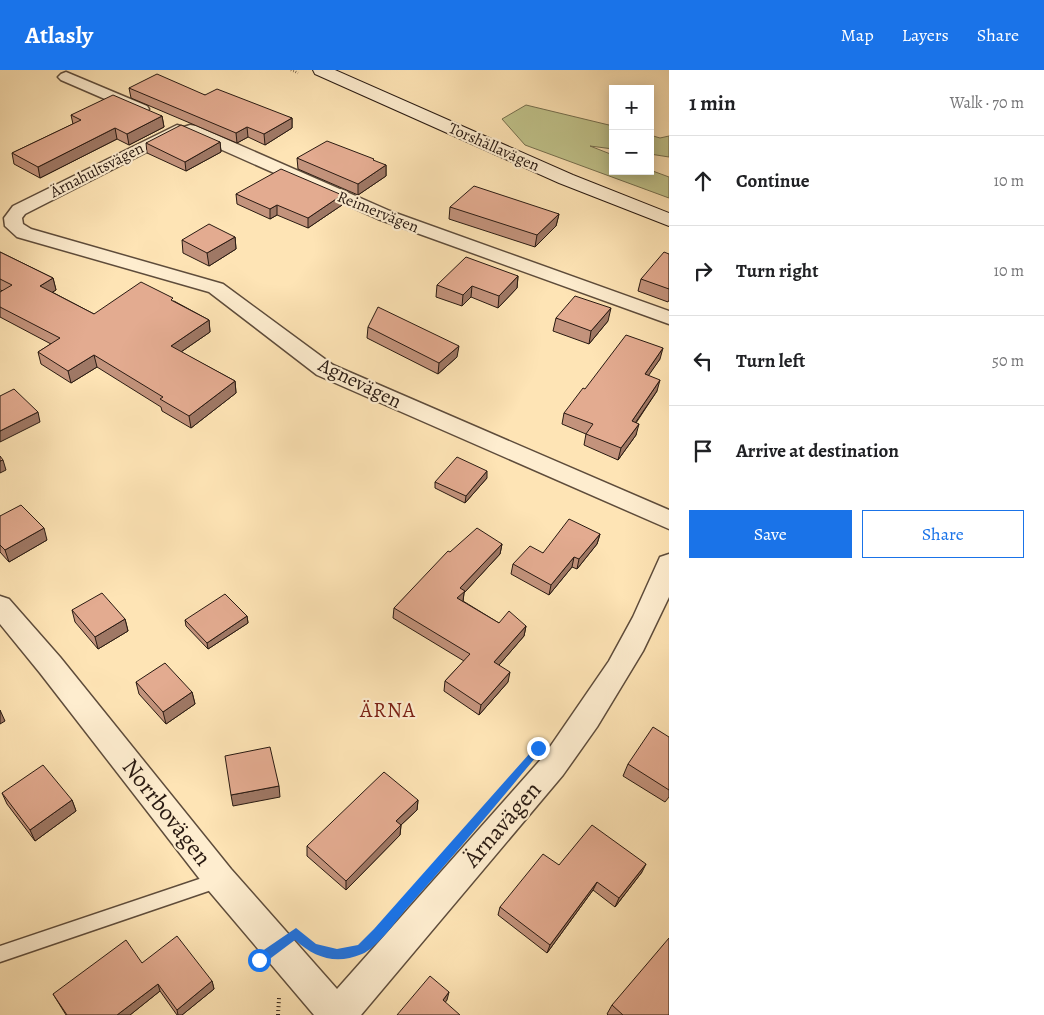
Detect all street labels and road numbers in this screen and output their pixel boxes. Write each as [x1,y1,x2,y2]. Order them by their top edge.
street label: Torshällavägen [445,117,543,177]
street label: Ärnahultsvägen [45,137,148,204]
street label: Reimervägen [334,186,422,238]
street label: Agnevägen [313,351,406,415]
street label: Norrbovägen [115,752,219,872]
street label: Ärnavägen [455,774,548,875]

